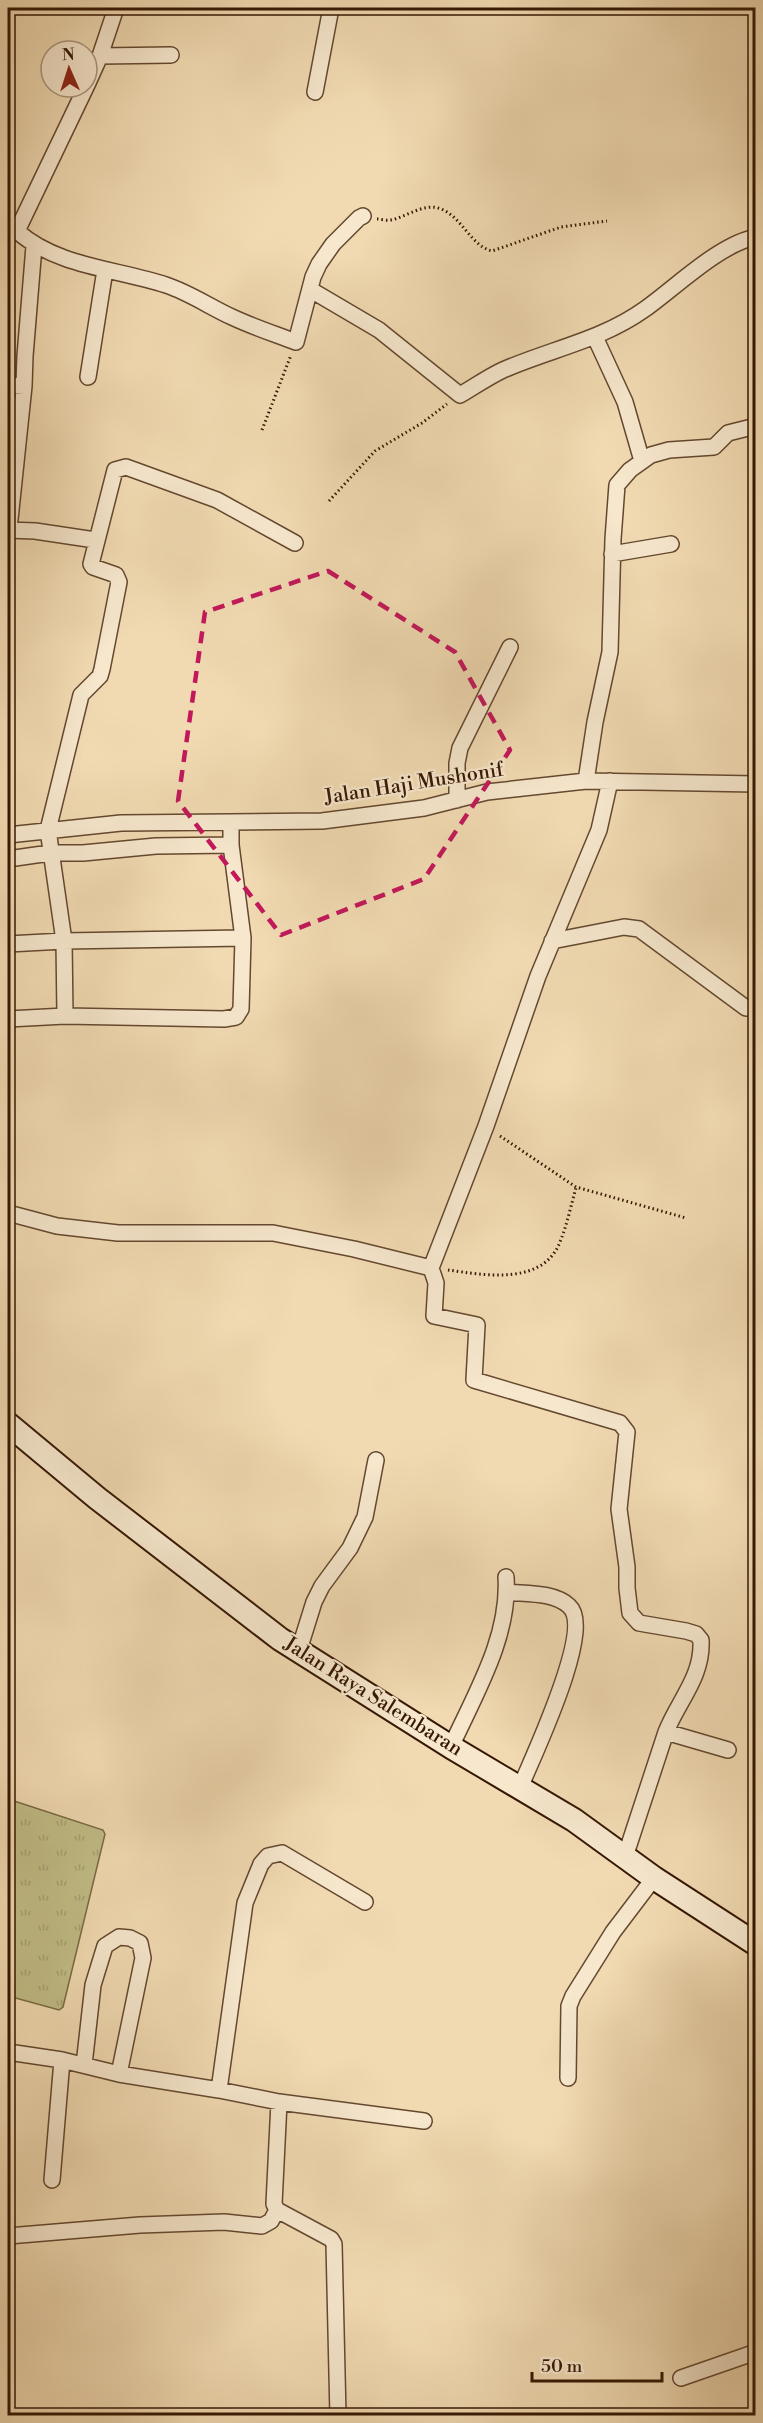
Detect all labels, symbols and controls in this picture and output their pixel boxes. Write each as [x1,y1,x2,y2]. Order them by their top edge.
north arrow [39,39,99,99]
text: N [61,45,75,65]
street label: Jalan Haji Mushonif [322,757,506,811]
street label: Jalan Raya Salembaran [278,1631,467,1762]
scale bar [532,2345,662,2383]
text: 50 m [541,2355,583,2378]

